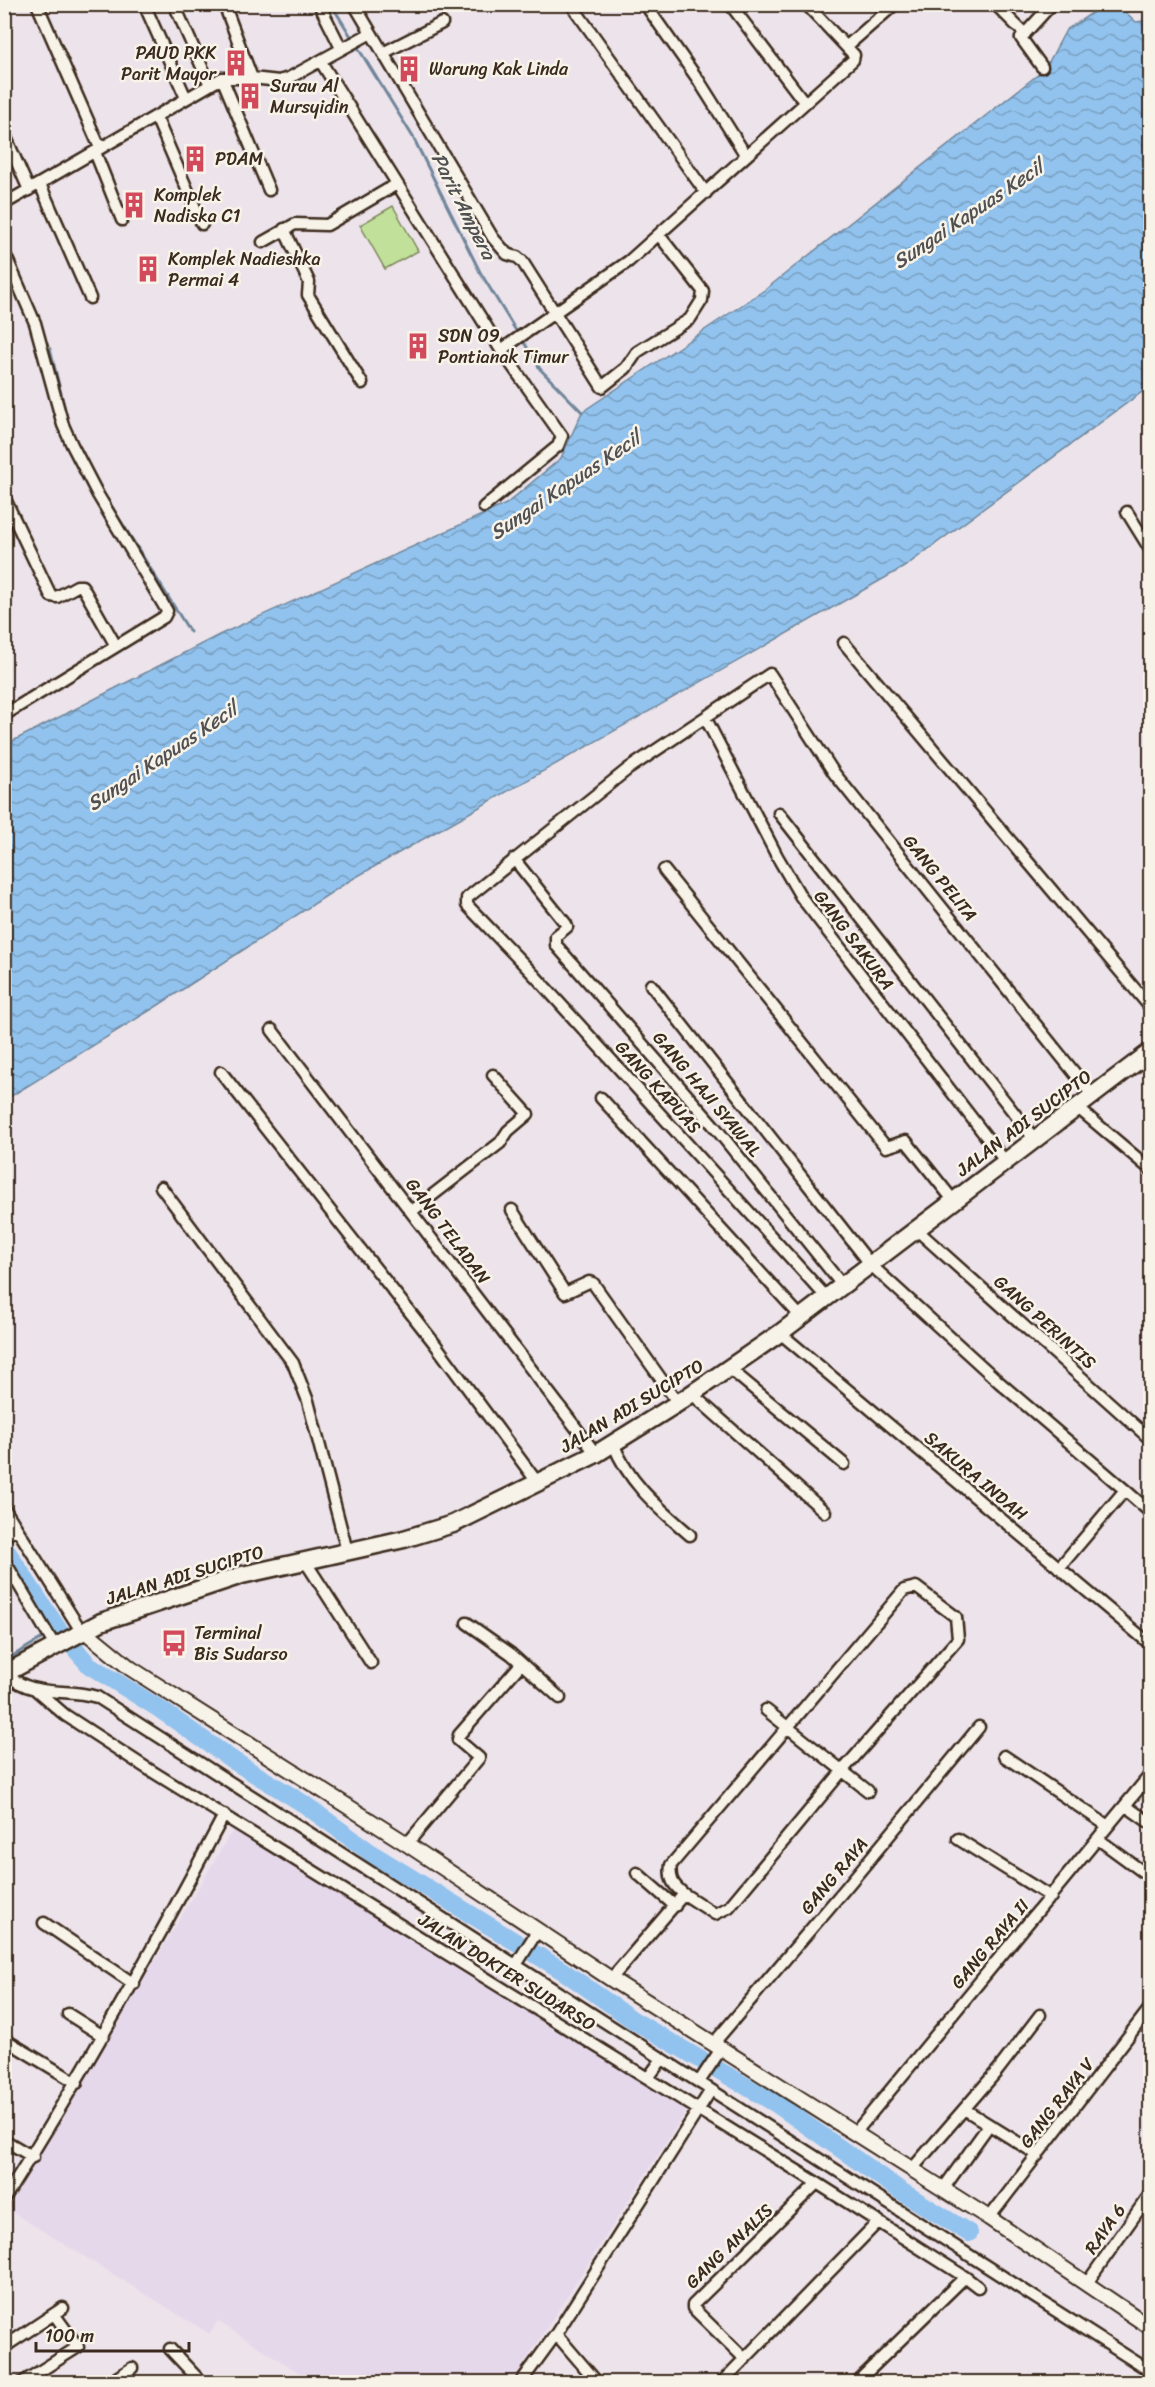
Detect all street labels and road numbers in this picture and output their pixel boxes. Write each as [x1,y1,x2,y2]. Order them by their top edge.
street label: GANG PELITA [895,827,985,929]
street label: GANG SAKURA [805,883,903,997]
street label: GANG HAJI SYAWAL [644,1024,770,1165]
street label: GANG KAPUAS [607,1033,709,1142]
street label: JALAN ADI SUCIPTO [948,1061,1099,1186]
street label: GANG TELADAN [397,1171,499,1292]
street label: GANG PERINTIS [986,1267,1104,1377]
street label: JALAN ADI SUCIPTO [553,1350,710,1462]
street label: SAKURA INDAH [917,1423,1035,1529]
street label: JALAN ADI SUCIPTO [101,1536,268,1614]
street label: GANG RAYA [792,1830,876,1922]
street label: GANG RAYA II [942,1891,1038,1996]
street label: JALAN DOKTER SUDARSO [411,1904,602,2040]
street label: GANG RAYA V [1011,2049,1104,2155]
street label: GANG ANALIS [677,2195,781,2297]
street label: RAYA 6 [1076,2197,1134,2261]

